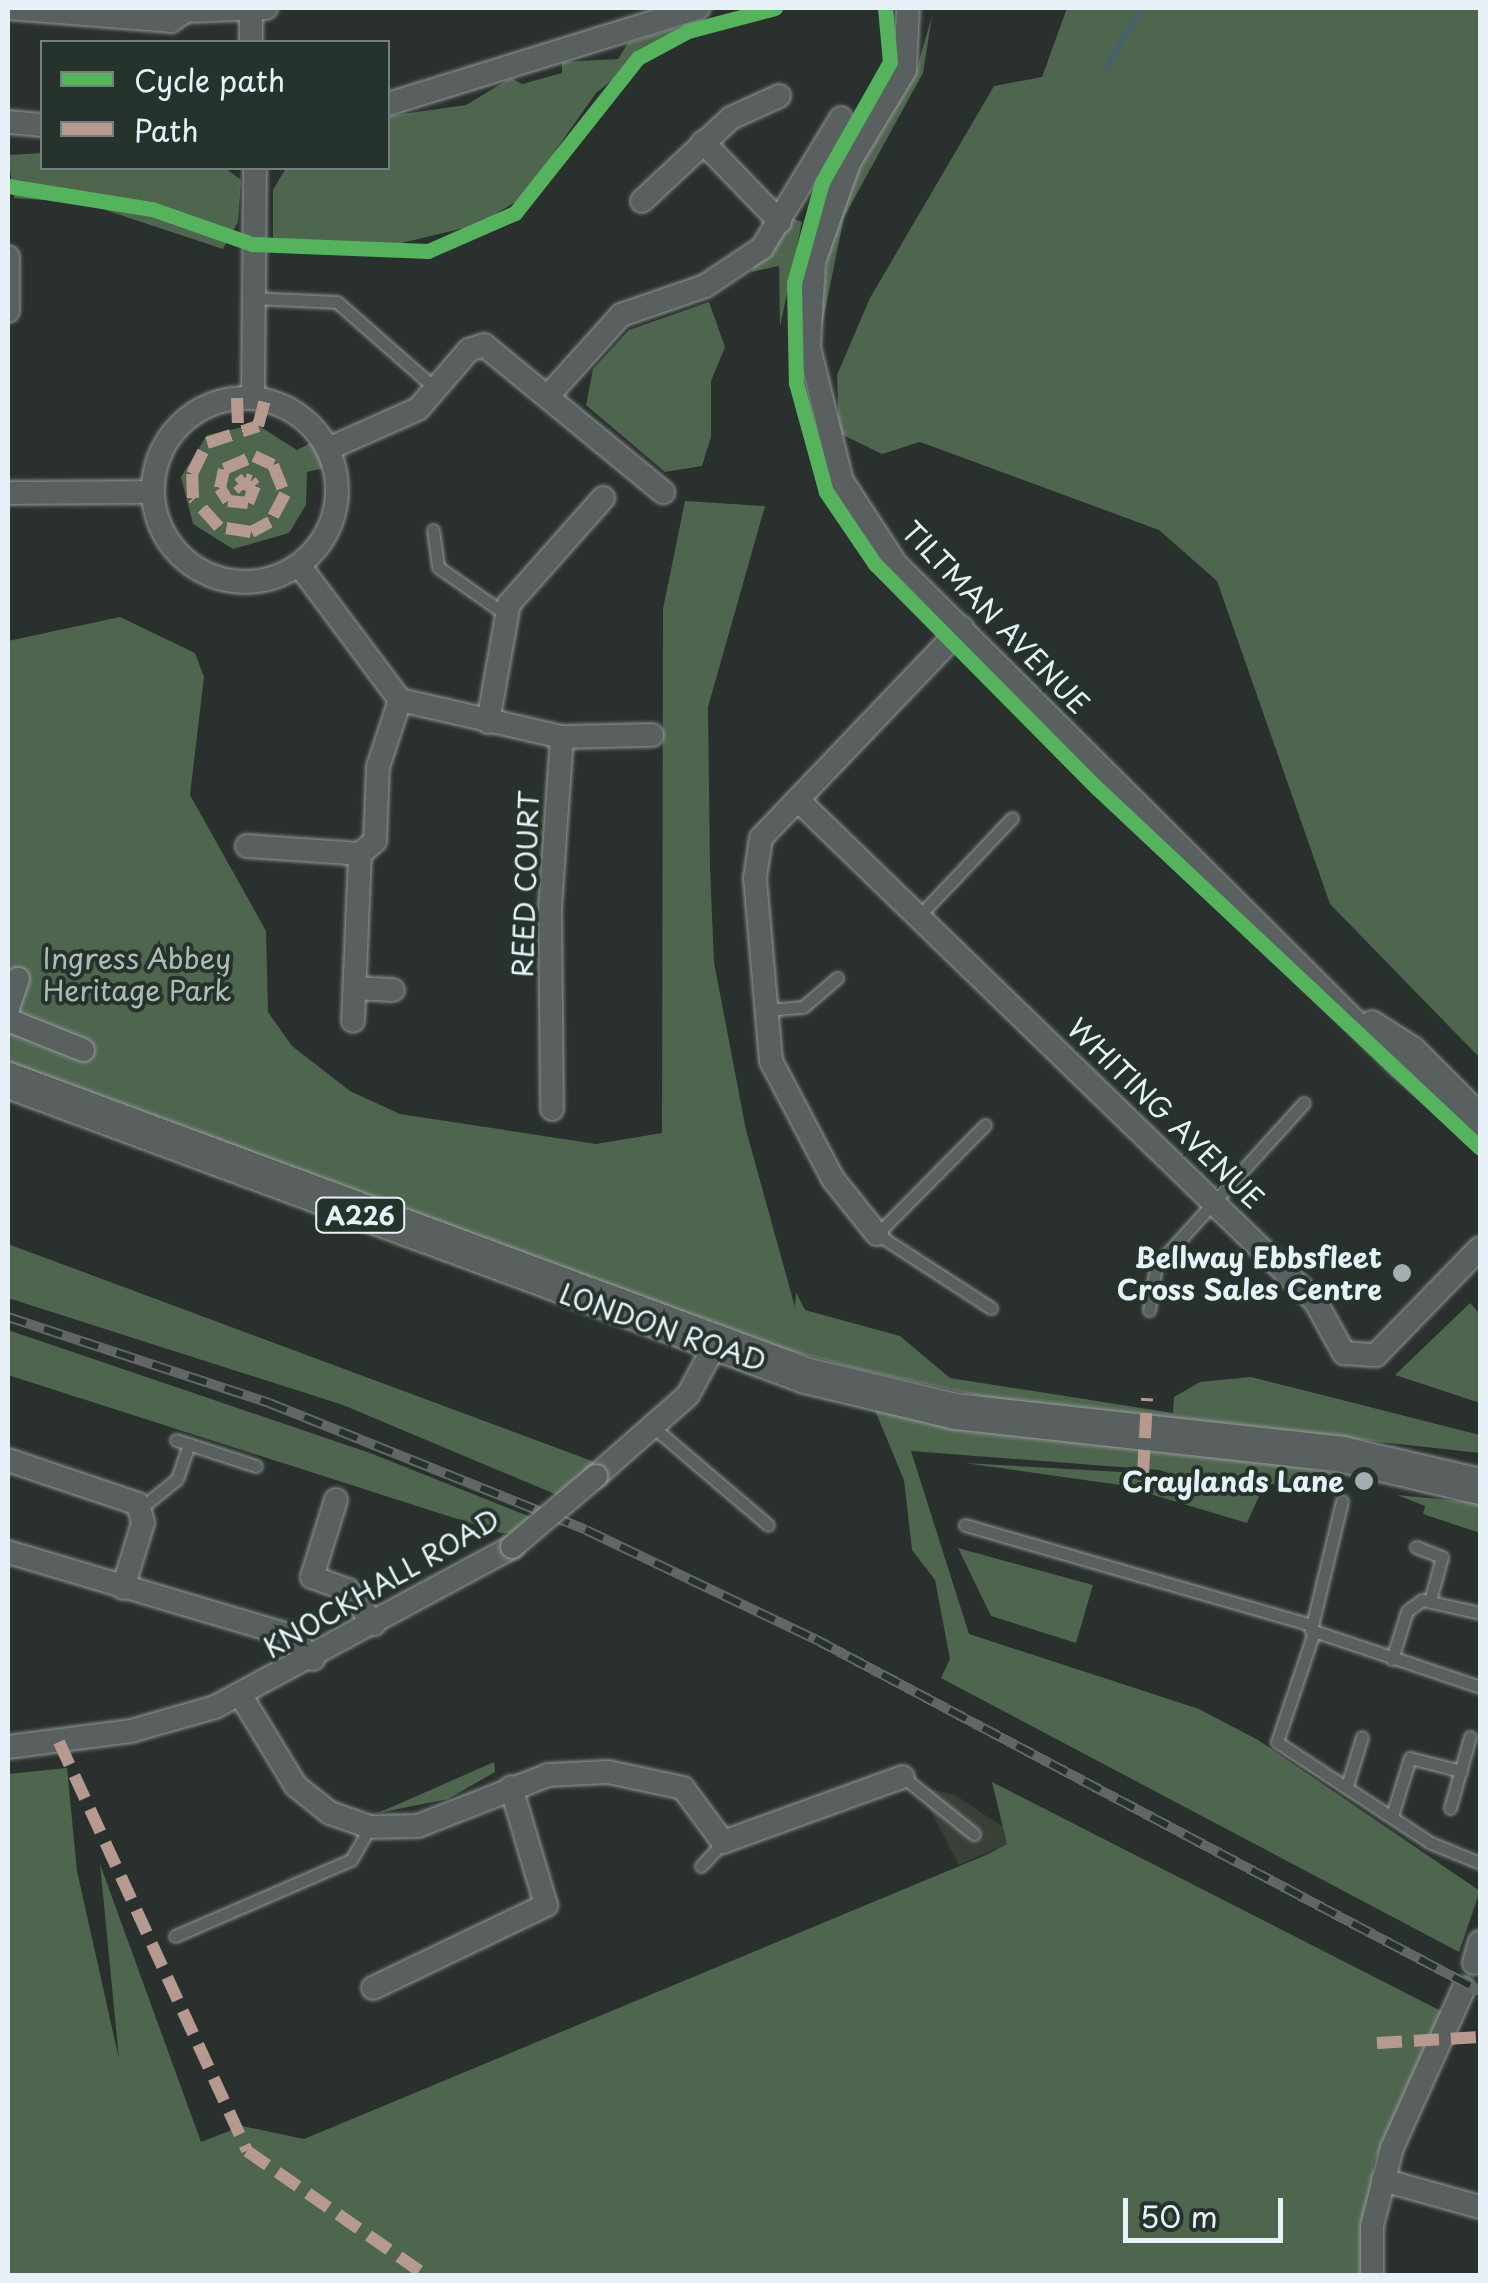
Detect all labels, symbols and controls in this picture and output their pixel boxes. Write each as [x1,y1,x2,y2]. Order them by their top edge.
legend [40,40,390,170]
text: Cycle path [134,57,285,102]
text: Path [134,107,199,152]
street label: TILTMAN AVENUE [896,514,1096,720]
street label: REED COURT [505,790,545,978]
park label: Ingress Abbey Heritage Park [42,941,232,1007]
street label: WHITING AVENUE [1061,1011,1271,1215]
road number: A226 [315,1195,405,1235]
place label: Bellway Ebbsfleet Cross Sales Centre [1114,1240,1382,1306]
marker: Bellway Ebbsfleet Cross Sales Centre [1391,1262,1413,1284]
street label: LONDON ROAD [555,1276,771,1378]
place label: Craylands Lane [1122,1464,1344,1498]
marker: Craylands Lane [1353,1470,1375,1492]
street label: KNOCKHALL ROAD [255,1501,507,1665]
scale bar [1128,2178,1288,2240]
text: 50 m [1140,2193,1218,2238]

